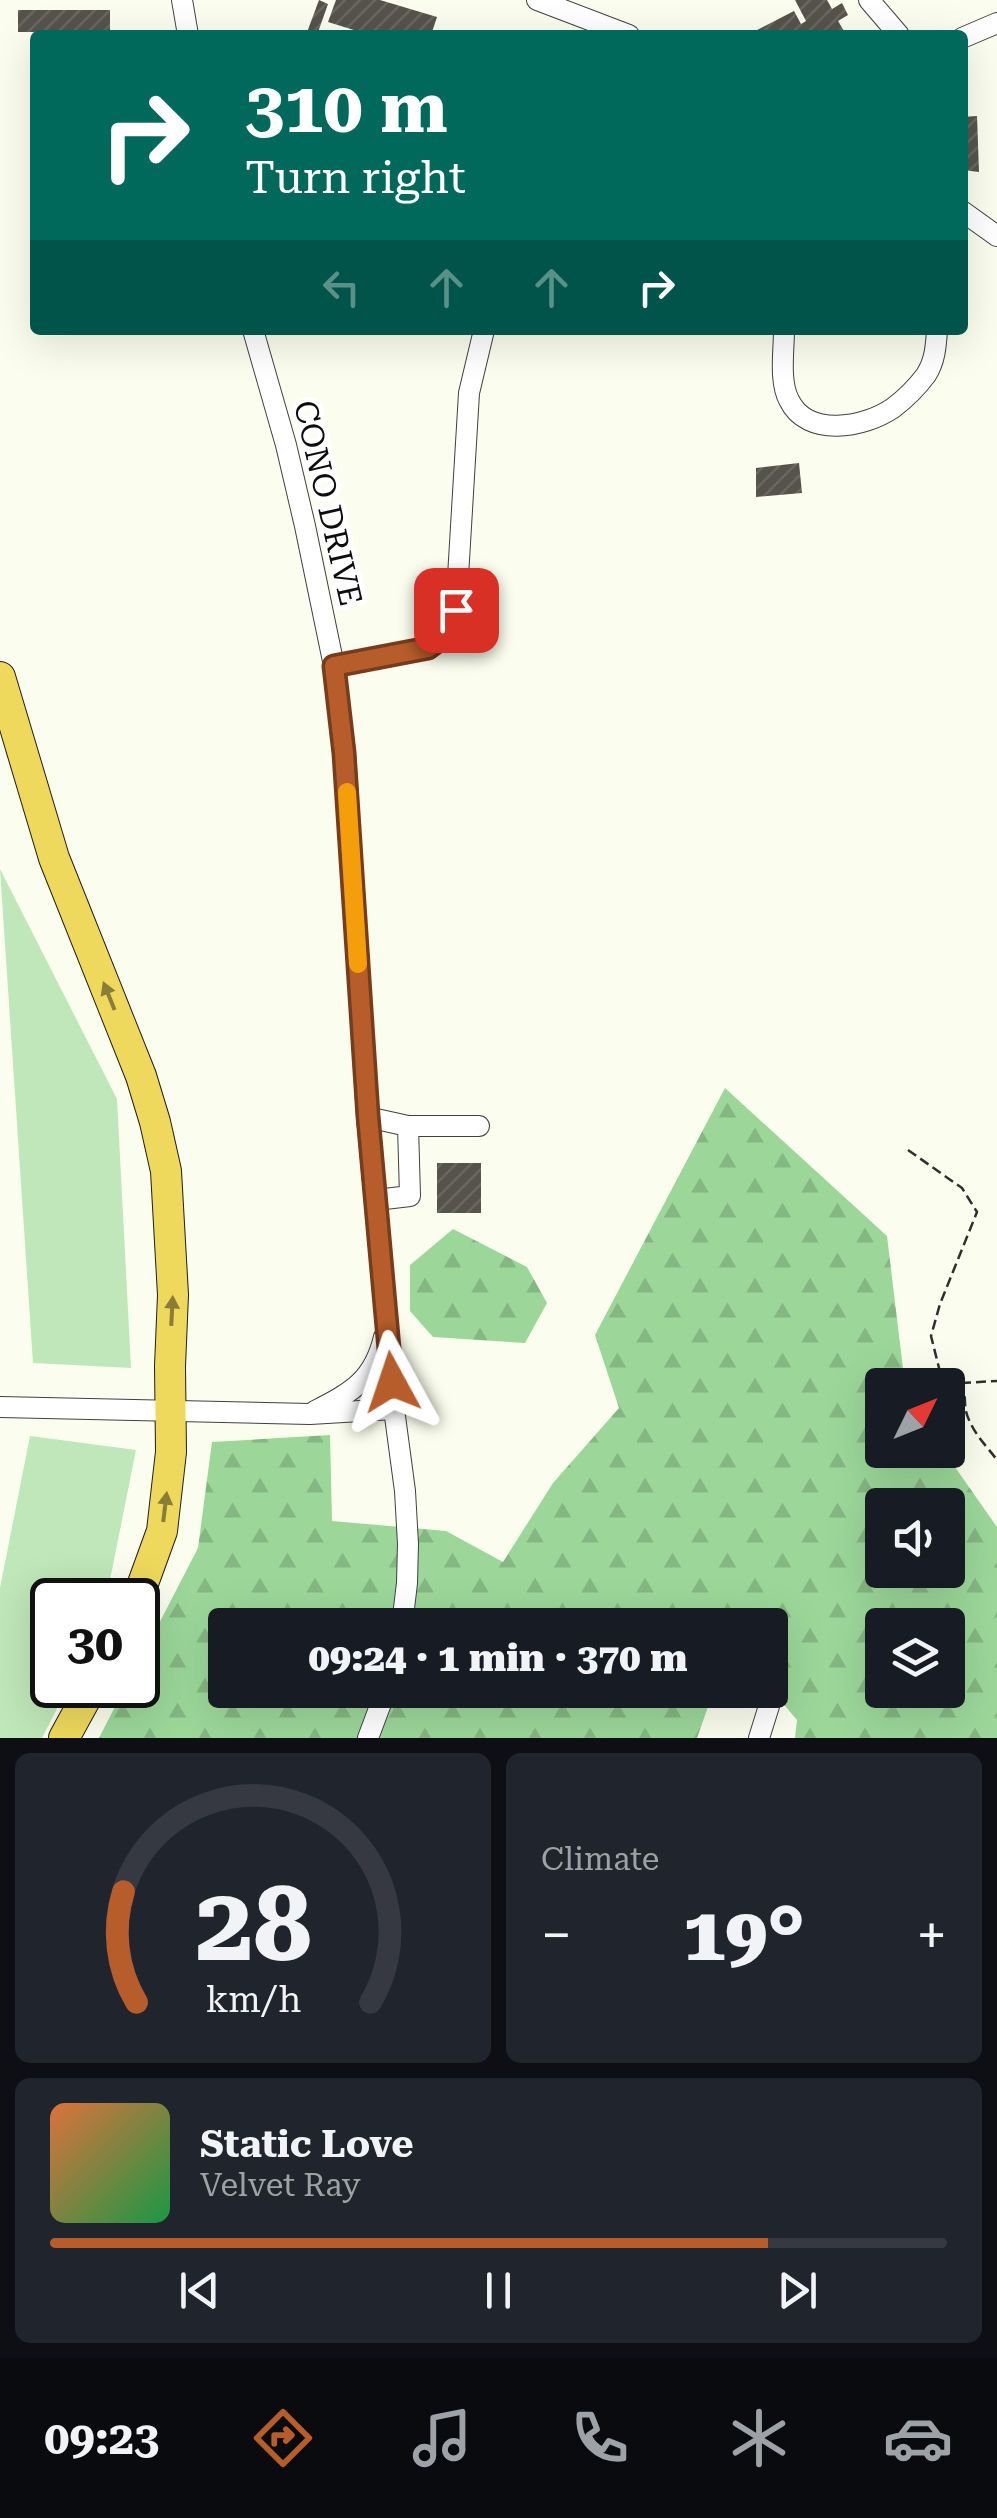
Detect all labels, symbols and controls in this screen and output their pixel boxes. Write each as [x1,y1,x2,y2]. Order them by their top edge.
text: 310 m [245,67,448,149]
icon: right [80,70,210,200]
text: Turn right [245,151,466,204]
icon: left [314,260,369,315]
icon: ahead [419,260,474,315]
icon: ahead [524,260,579,315]
icon: right [629,260,684,315]
street label: CONO DRIVE [286,397,370,609]
pin [414,568,499,653]
icon: arrive [429,583,484,638]
one-way arrow [101,981,117,1011]
one-way arrow [165,1295,181,1327]
position arrow [340,1330,444,1434]
north arrow [865,1368,965,1468]
map controls [865,1368,965,1708]
button: sound [865,1488,965,1588]
one-way arrow [157,1491,173,1523]
speed limit sign: 30 [30,1578,160,1708]
button: layers [865,1608,965,1708]
text: 09:24 · 1 min · 370 m [308,1636,688,1680]
text: Climate [541,1840,659,1878]
text: 28 [195,1864,311,1985]
text: 19° [683,1890,805,1978]
text: − [541,1903,572,1967]
text: + [916,1903,947,1967]
text: km/h [205,1979,301,2021]
text: Static Love [200,2122,413,2166]
text: Velvet Ray [200,2166,361,2204]
icon: previous [172,2263,227,2318]
icon: pause [471,2263,526,2318]
icon: next [770,2263,825,2318]
icon: directions [248,2403,318,2473]
icon: music [407,2403,477,2473]
icon: phone [565,2403,635,2473]
icon: climate [724,2403,794,2473]
icon: car [883,2403,953,2473]
text: 09:23 [44,2412,159,2465]

